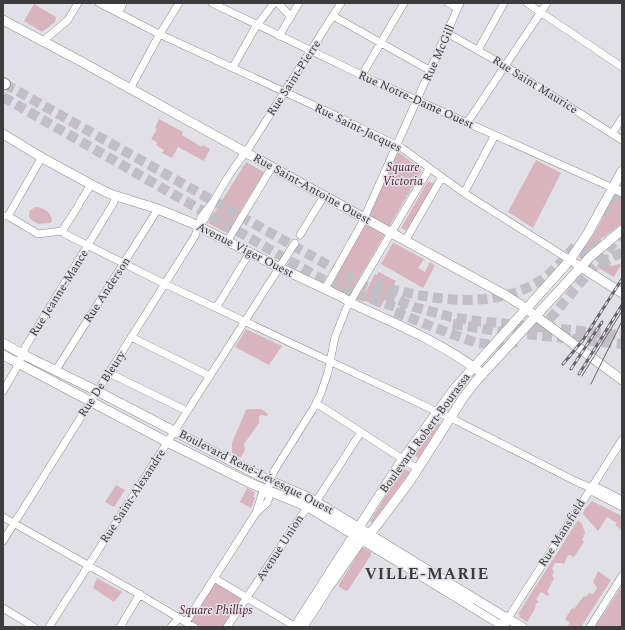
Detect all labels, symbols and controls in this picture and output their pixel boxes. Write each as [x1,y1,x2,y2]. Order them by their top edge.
street label: Rue McGill [418,21,460,85]
street label: Rue Saint-Pierre [262,36,326,120]
street label: Rue Saint Maurice [488,51,582,119]
street label: Rue Notre-Dame Ouest [355,66,477,134]
street label: Rue Saint-Jacques [311,99,405,157]
street label: Rue Saint-Antoine Ouest [249,149,375,229]
park label: Square Victoria [383,158,423,191]
street label: Avenue Viger Ouest [193,217,297,283]
street label: Rue Jeanne-Mance [24,245,94,340]
street label: Rue Anderson [79,253,136,327]
street label: Rue De Bleury [73,346,131,421]
street label: Boulevard Robert-Bourassa [375,369,475,497]
street label: Boulevard René-Lévesque Ouest [175,425,337,519]
street label: Rue Saint-Alexandre [95,445,171,547]
street label: Rue Mansfield [534,495,591,571]
street label: Avenue Union [251,511,309,585]
district label: VILLE-MARIE [365,562,489,586]
park label: Square Phillips [180,601,253,620]

